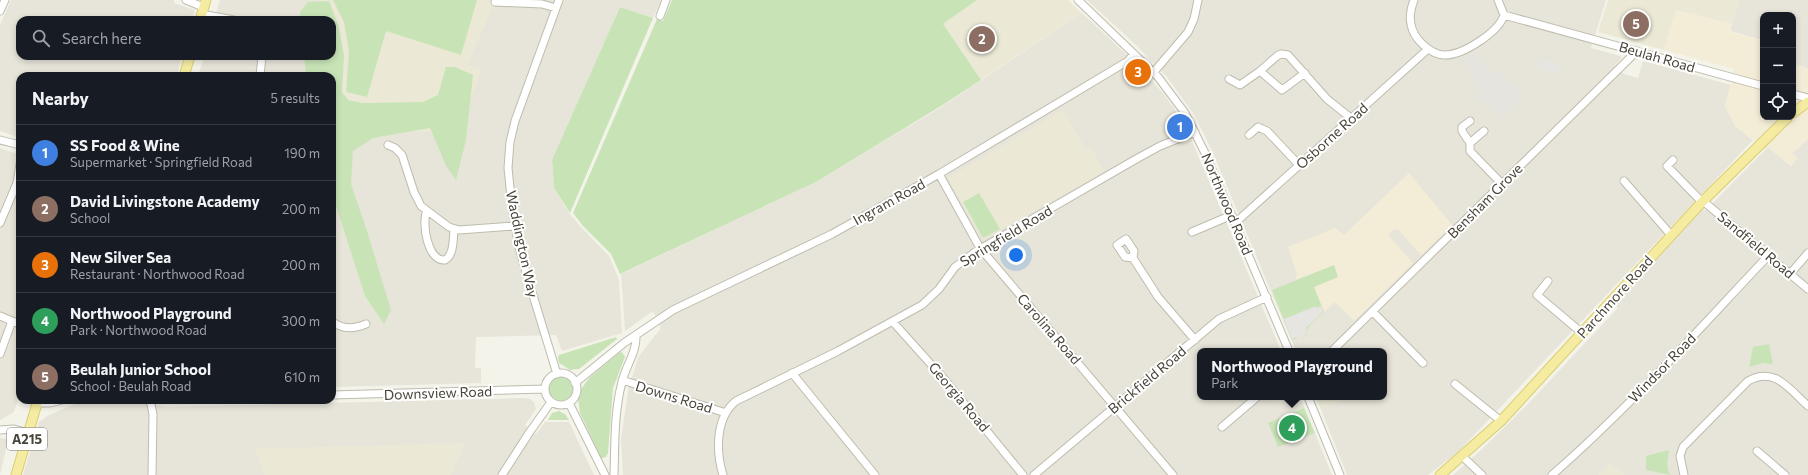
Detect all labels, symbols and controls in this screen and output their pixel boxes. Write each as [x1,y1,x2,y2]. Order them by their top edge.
pin: 5 [1623,9,1649,39]
map controls [1760,12,1796,120]
button: + [1760,12,1796,48]
search box [16,16,336,60]
pin: 2 [969,24,995,54]
icon: search [30,27,52,49]
text: Search here [62,29,141,47]
street label: Beulah Road [1617,38,1697,76]
button: − [1760,48,1796,84]
pin: 3 [1125,57,1151,87]
button: locate [1760,84,1796,120]
text: Nearby [32,88,89,109]
text: 5 results [270,90,320,106]
street label: Osborne Road [1292,99,1371,172]
pin: 1 [1167,112,1193,142]
text: SS Food & Wine [70,136,180,154]
text: 1 [42,145,48,161]
text: 190 m [284,145,320,161]
street label: Northwood Road [1198,150,1257,257]
text: Supermarket · Springfield Road [70,154,252,170]
street label: Bensham Grove [1444,160,1526,242]
street label: Ingram Road [850,175,928,228]
street label: Waddington Way [503,189,542,299]
text: David Livingstone Academy [70,192,260,210]
text: 2 [41,201,49,217]
text: 200 m [282,201,320,217]
street label: Springfield Road [956,201,1055,270]
street label: Sandfield Road [1714,208,1798,282]
text: School [70,210,110,226]
your location [1006,245,1026,265]
text: New Silver Sea [70,248,171,266]
street label: Parchmore Road [1573,252,1656,341]
text: 3 [41,257,49,273]
text: 200 m [282,257,320,273]
text: Restaurant · Northwood Road [70,266,245,282]
street label: Carolina Road [1014,290,1085,368]
text: Northwood Playground [70,304,232,322]
text: 4 [41,313,49,329]
text: 300 m [282,313,320,329]
text: Park · Northwood Road [70,322,207,338]
street label: Windsor Road [1624,329,1699,406]
street label: Brickfield Road [1104,342,1189,417]
popup [1197,348,1387,400]
text: Northwood Playground [1211,357,1373,375]
street label: Georgia Road [925,358,993,435]
text: Beulah Junior School [70,360,211,378]
text: 5 [41,369,49,385]
text: 610 m [284,369,320,385]
text: Park [1211,375,1238,391]
street label: Downs Road [634,377,715,416]
text: School · Beulah Road [70,378,191,394]
street label: Downsview Road [383,382,492,403]
pin: 4 [1279,413,1305,443]
road number: A215 [7,428,47,450]

